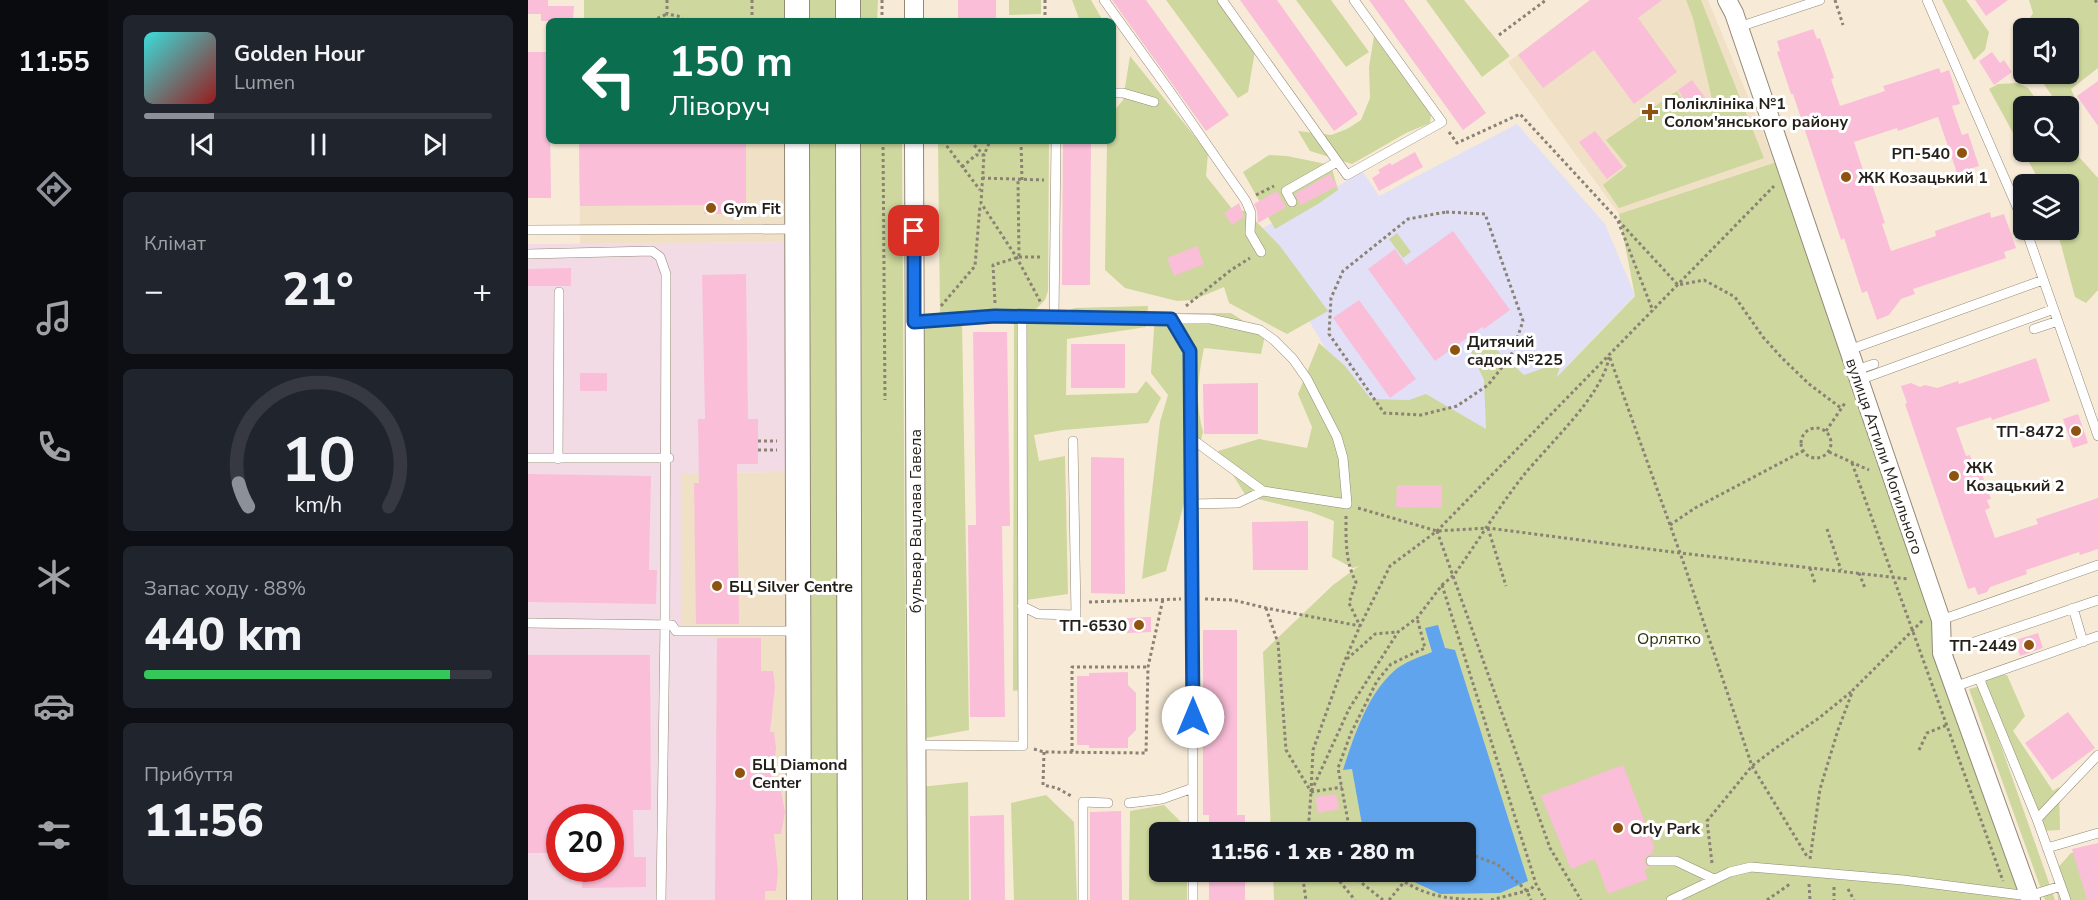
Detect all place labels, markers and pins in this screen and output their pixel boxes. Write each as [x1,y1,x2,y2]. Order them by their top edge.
place label: Поліклініка №1 Солом'янського району [1664,93,1848,133]
marker: Поліклініка №1 Солом'янського району [1641,103,1659,121]
place label: РП-540 [1892,143,1950,165]
marker: РП-540 [1955,146,1969,160]
place label: ЖК Козацький 1 [1858,167,1988,189]
marker: ЖК Козацький 1 [1839,170,1853,184]
place label: Gym Fit [723,198,782,220]
marker: Gym Fit [704,201,718,215]
pin [888,205,939,256]
place label: Дитячий садок №225 [1467,331,1563,371]
marker: Дитячий садок №225 [1448,343,1462,357]
place label: ТП-8472 [1996,421,2064,443]
marker: ТП-8472 [2069,424,2083,438]
place label: ЖК Козацький 2 [1966,457,2064,497]
marker: ЖК Козацький 2 [1947,469,1961,483]
place label: БЦ Silver Centre [729,576,853,598]
marker: БЦ Silver Centre [710,579,724,593]
place label: ТП-6530 [1059,615,1127,637]
marker: ТП-6530 [1132,618,1146,632]
place label: ТП-2449 [1949,635,2017,657]
marker: ТП-2449 [2022,638,2036,652]
place label: БЦ Diamond Center [752,754,847,794]
marker: БЦ Diamond Center [733,766,747,780]
place label: Orly Park [1630,818,1701,840]
marker: Orly Park [1611,821,1625,835]

